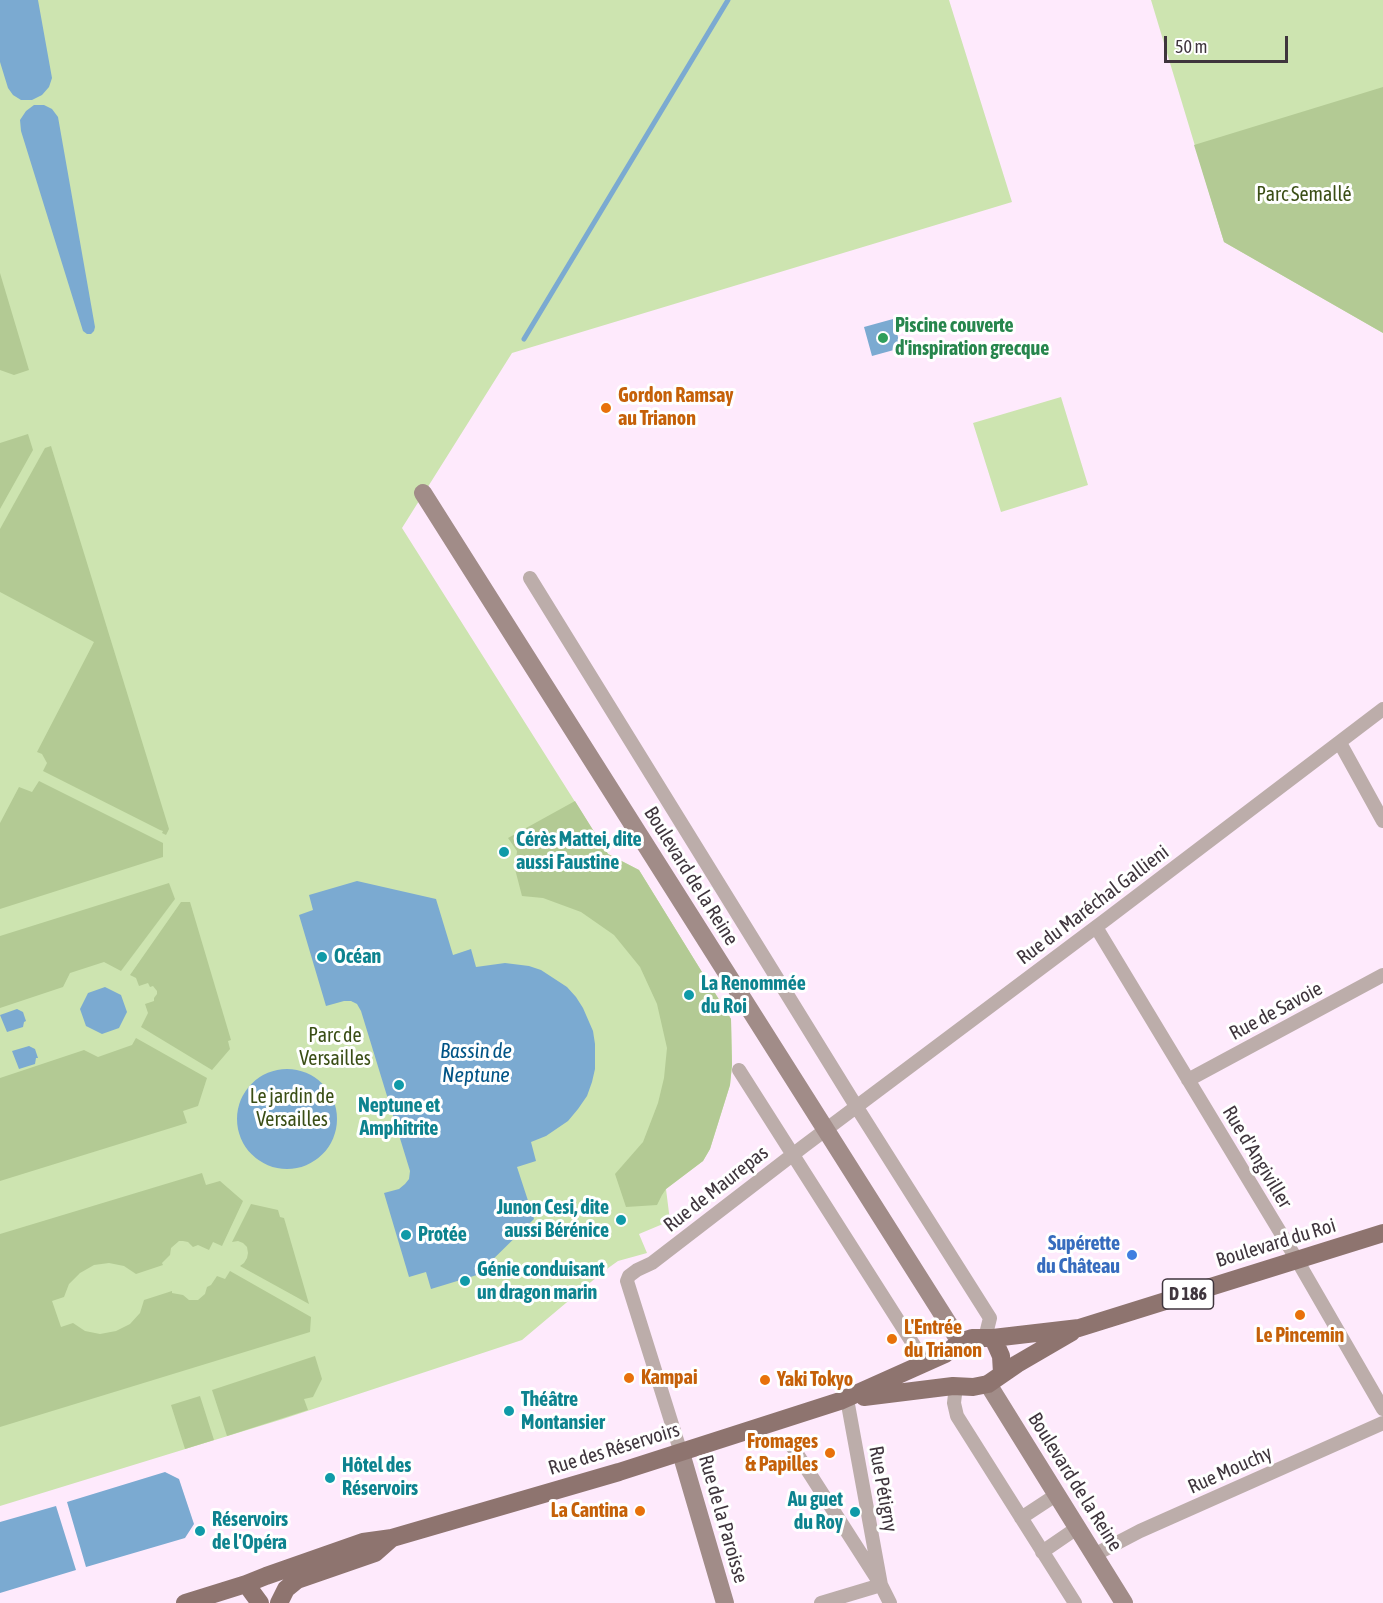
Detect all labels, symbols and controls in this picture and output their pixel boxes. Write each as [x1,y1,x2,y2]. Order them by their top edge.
scale bar [1167,24,1292,62]
text: 50 m [1175,36,1207,57]
park label: Parc Semallé [1256,183,1352,207]
place label: Piscine couverte d'inspiration grecque [895,314,1049,361]
marker: Piscine couverte d'inspiration grecque [876,331,890,345]
place label: Gordon Ramsay au Trianon [618,384,734,431]
marker: Gordon Ramsay au Trianon [599,401,613,415]
street label: Boulevard de la Reine [639,802,743,950]
place label: Cérès Mattei, dite aussi Faustine [516,828,642,875]
street label: Rue du Maréchal Gallieni [1012,840,1174,970]
marker: Cérès Mattei, dite aussi Faustine [497,845,511,859]
place label: Océan [334,945,381,969]
marker: Océan [315,950,329,964]
place label: La Renommée du Roi [701,972,806,1019]
street label: Rue de Savoie [1226,977,1326,1045]
marker: La Renommée du Roi [682,988,696,1002]
park label: Parc de Versailles [299,1024,371,1071]
water label: Bassin de Neptune [440,1038,512,1088]
marker: Neptune et Amphitrite [392,1078,406,1092]
park label: Le jardin de Versailles [250,1085,334,1132]
place label: Neptune et Amphitrite [358,1094,440,1141]
street label: Rue d'Angiviller [1217,1101,1297,1213]
street label: Rue de Maurepas [659,1141,773,1237]
place label: Junon Cesi, dite aussi Bérénice [497,1196,609,1243]
marker: Junon Cesi, dite aussi Bérénice [614,1213,628,1227]
street label: Boulevard du Roi [1213,1213,1339,1273]
place label: Protée [418,1223,467,1247]
marker: Protée [399,1228,413,1242]
place label: Supérette du Château [1037,1232,1120,1279]
marker: Supérette du Château [1125,1248,1139,1262]
place label: Génie conduisant un dragon marin [477,1258,605,1305]
marker: Génie conduisant un dragon marin [458,1274,472,1288]
road number: D 186 [1162,1279,1214,1309]
marker: Le Pincemin [1293,1308,1307,1322]
place label: L'Entrée du Trianon [904,1316,982,1363]
place label: Le Pincemin [1256,1324,1344,1348]
marker: L'Entrée du Trianon [885,1332,899,1346]
place label: Kampai [641,1366,697,1390]
place label: Yaki Tokyo [777,1368,853,1392]
marker: Kampai [622,1371,636,1385]
marker: Yaki Tokyo [758,1373,772,1387]
place label: Théâtre Montansier [521,1388,605,1435]
marker: Théâtre Montansier [502,1404,516,1418]
street label: Boulevard de la Reine [1023,1408,1127,1556]
street label: Rue des Réservoirs [545,1418,683,1480]
place label: Fromages & Papilles [746,1430,818,1477]
street label: Rue Mouchy [1184,1441,1276,1499]
street label: Rue Pétigny [864,1444,902,1534]
marker: Fromages & Papilles [823,1446,837,1460]
street label: Rue de la Paroisse [693,1452,753,1586]
place label: Hôtel des Réservoirs [342,1454,418,1501]
marker: Hôtel des Réservoirs [323,1471,337,1485]
place label: Au guet du Roy [788,1488,843,1535]
place label: La Cantina [551,1499,628,1523]
marker: La Cantina [633,1504,647,1518]
marker: Au guet du Roy [848,1505,862,1519]
place label: Réservoirs de l'Opéra [212,1508,288,1555]
marker: Réservoirs de l'Opéra [193,1524,207,1538]

